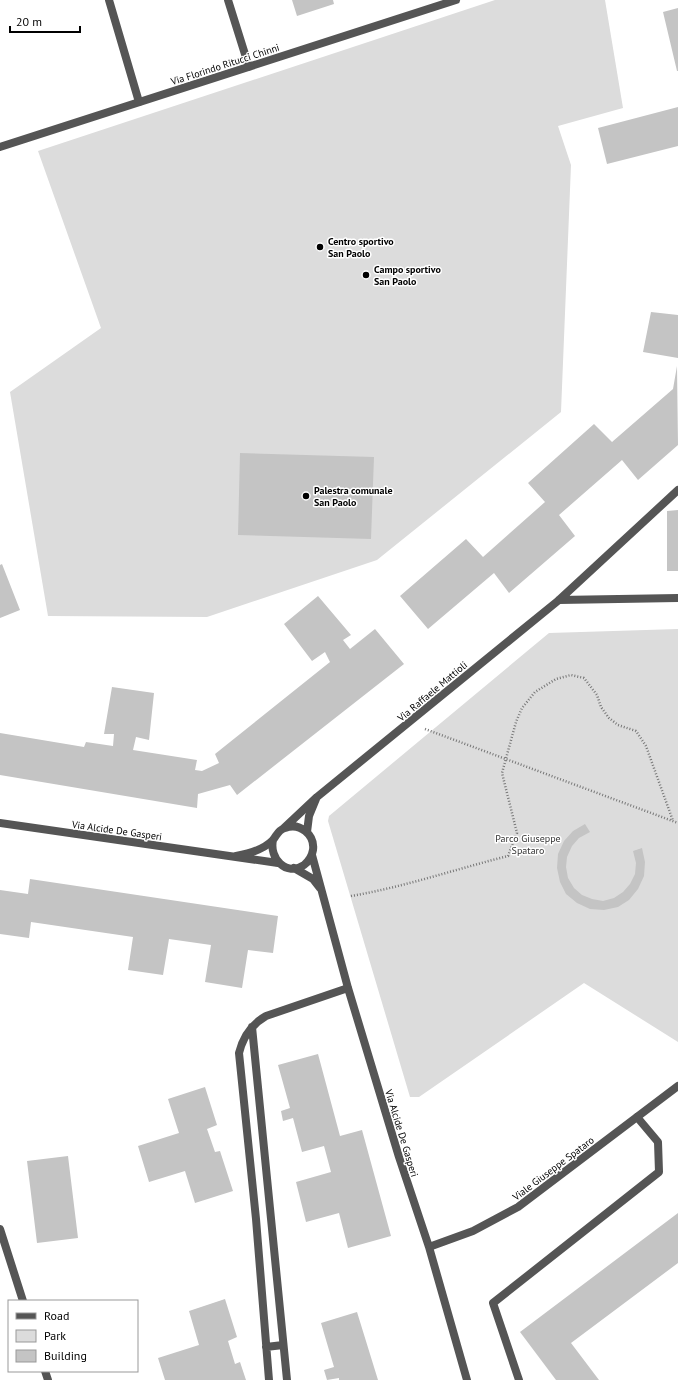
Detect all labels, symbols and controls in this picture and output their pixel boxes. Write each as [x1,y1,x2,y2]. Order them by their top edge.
scale bar [10,8,80,34]
text: 20 m [16,14,42,29]
street label: Via Florindo Ritucci Chinni [168,41,281,88]
place label: Centro sportivo San Paolo [328,235,394,260]
marker: Centro sportivo San Paolo [315,242,325,252]
place label: Campo sportivo San Paolo [374,263,441,288]
marker: Campo sportivo San Paolo [361,270,371,280]
place label: Palestra comunale San Paolo [314,484,393,509]
marker: Palestra comunale San Paolo [301,491,311,501]
street label: Via Raffaele Mattioli [394,658,470,725]
street label: Via Alcide De Gasperi [70,818,163,843]
park label: Parco Giuseppe Spataro [495,832,561,857]
street label: Via Alcide De Gasperi [382,1087,421,1179]
street label: Viale Giuseppe Spataro [509,1133,597,1204]
legend [8,1300,138,1372]
text: Road [44,1308,69,1323]
text: Park [44,1328,66,1343]
text: Building [44,1348,87,1363]

